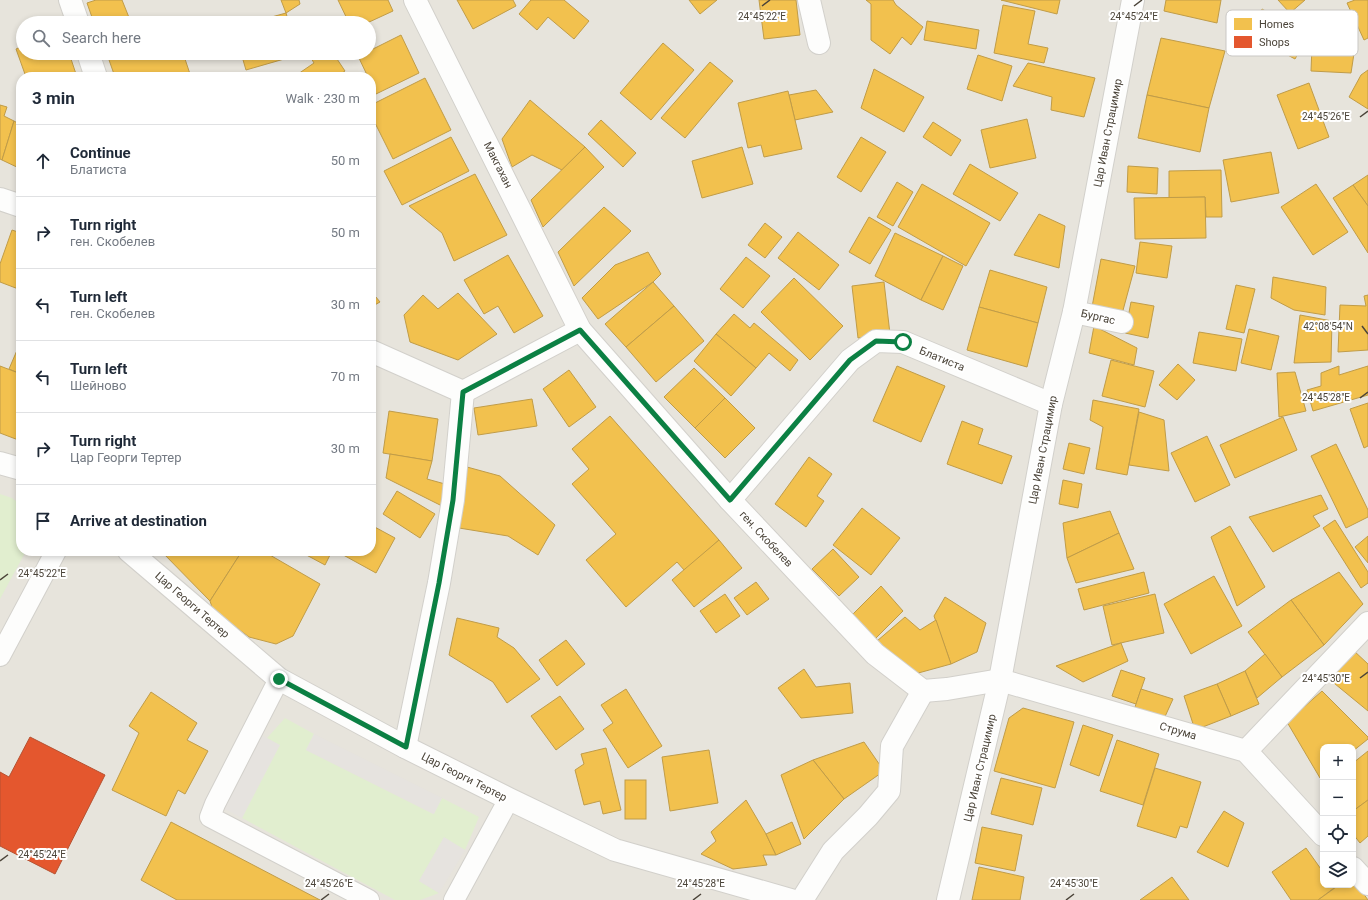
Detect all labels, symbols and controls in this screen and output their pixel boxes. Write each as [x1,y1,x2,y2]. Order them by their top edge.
legend [1226,10,1358,56]
text: 24°45'22"E [738,11,786,22]
text: 24°45'24"E [1110,11,1158,22]
search box [16,16,376,60]
text: Homes [1259,18,1295,31]
icon: search [30,27,52,49]
text: Search here [62,29,141,47]
text: Shops [1259,36,1290,49]
street label: Цар Иван Страцимир [1091,78,1125,188]
text: 3 min [32,88,75,108]
text: Walk · 230 m [285,91,360,106]
text: 24°45'26"E [1302,111,1350,122]
street label: Макгахан [481,140,515,190]
text: Continue [70,144,131,162]
icon: ahead [32,150,54,172]
text: 50 m [331,153,360,168]
text: Блатиста [70,162,126,177]
text: Turn right [70,216,136,234]
icon: right [32,222,54,244]
text: 50 m [331,225,360,240]
text: ген. Скобелев [70,234,155,249]
text: Turn left [70,288,127,306]
icon: left [32,294,54,316]
text: 30 m [331,297,360,312]
text: ген. Скобелев [70,306,155,321]
street label: Бургас [1080,307,1117,327]
text: 42°08'54"N [1303,321,1353,332]
route start [894,333,912,351]
street label: Блатиста [917,344,967,374]
text: Turn left [70,360,127,378]
icon: left [32,366,54,388]
text: 70 m [331,369,360,384]
text: Шейново [70,378,126,393]
text: 24°45'28"E [1302,392,1350,403]
street label: Цар Иван Страцимир [1026,395,1060,505]
text: Turn right [70,432,136,450]
icon: right [32,438,54,460]
text: 30 m [331,441,360,456]
text: Цар Георги Тертер [70,450,181,465]
street label: ген. Скобелев [737,508,795,570]
icon: arrive [32,510,54,532]
text: Arrive at destination [70,512,207,530]
text: 24°45'22"E [18,568,66,579]
street label: Цар Георги Тертер [152,569,232,641]
route end [270,670,288,688]
text: 24°45'30"E [1302,673,1350,684]
street label: Цар Иван Страцимир [961,713,999,823]
street label: Струма [1158,720,1198,742]
map controls [1320,744,1356,888]
button: + [1320,744,1356,780]
street label: Цар Георги Тертер [419,750,509,804]
button: − [1320,780,1356,816]
button: locate [1320,816,1356,852]
text: 24°45'24"E [18,849,66,860]
button: layers [1320,852,1356,888]
text: 24°45'26"E [305,878,353,889]
text: 24°45'28"E [677,878,725,889]
text: 24°45'30"E [1050,878,1098,889]

